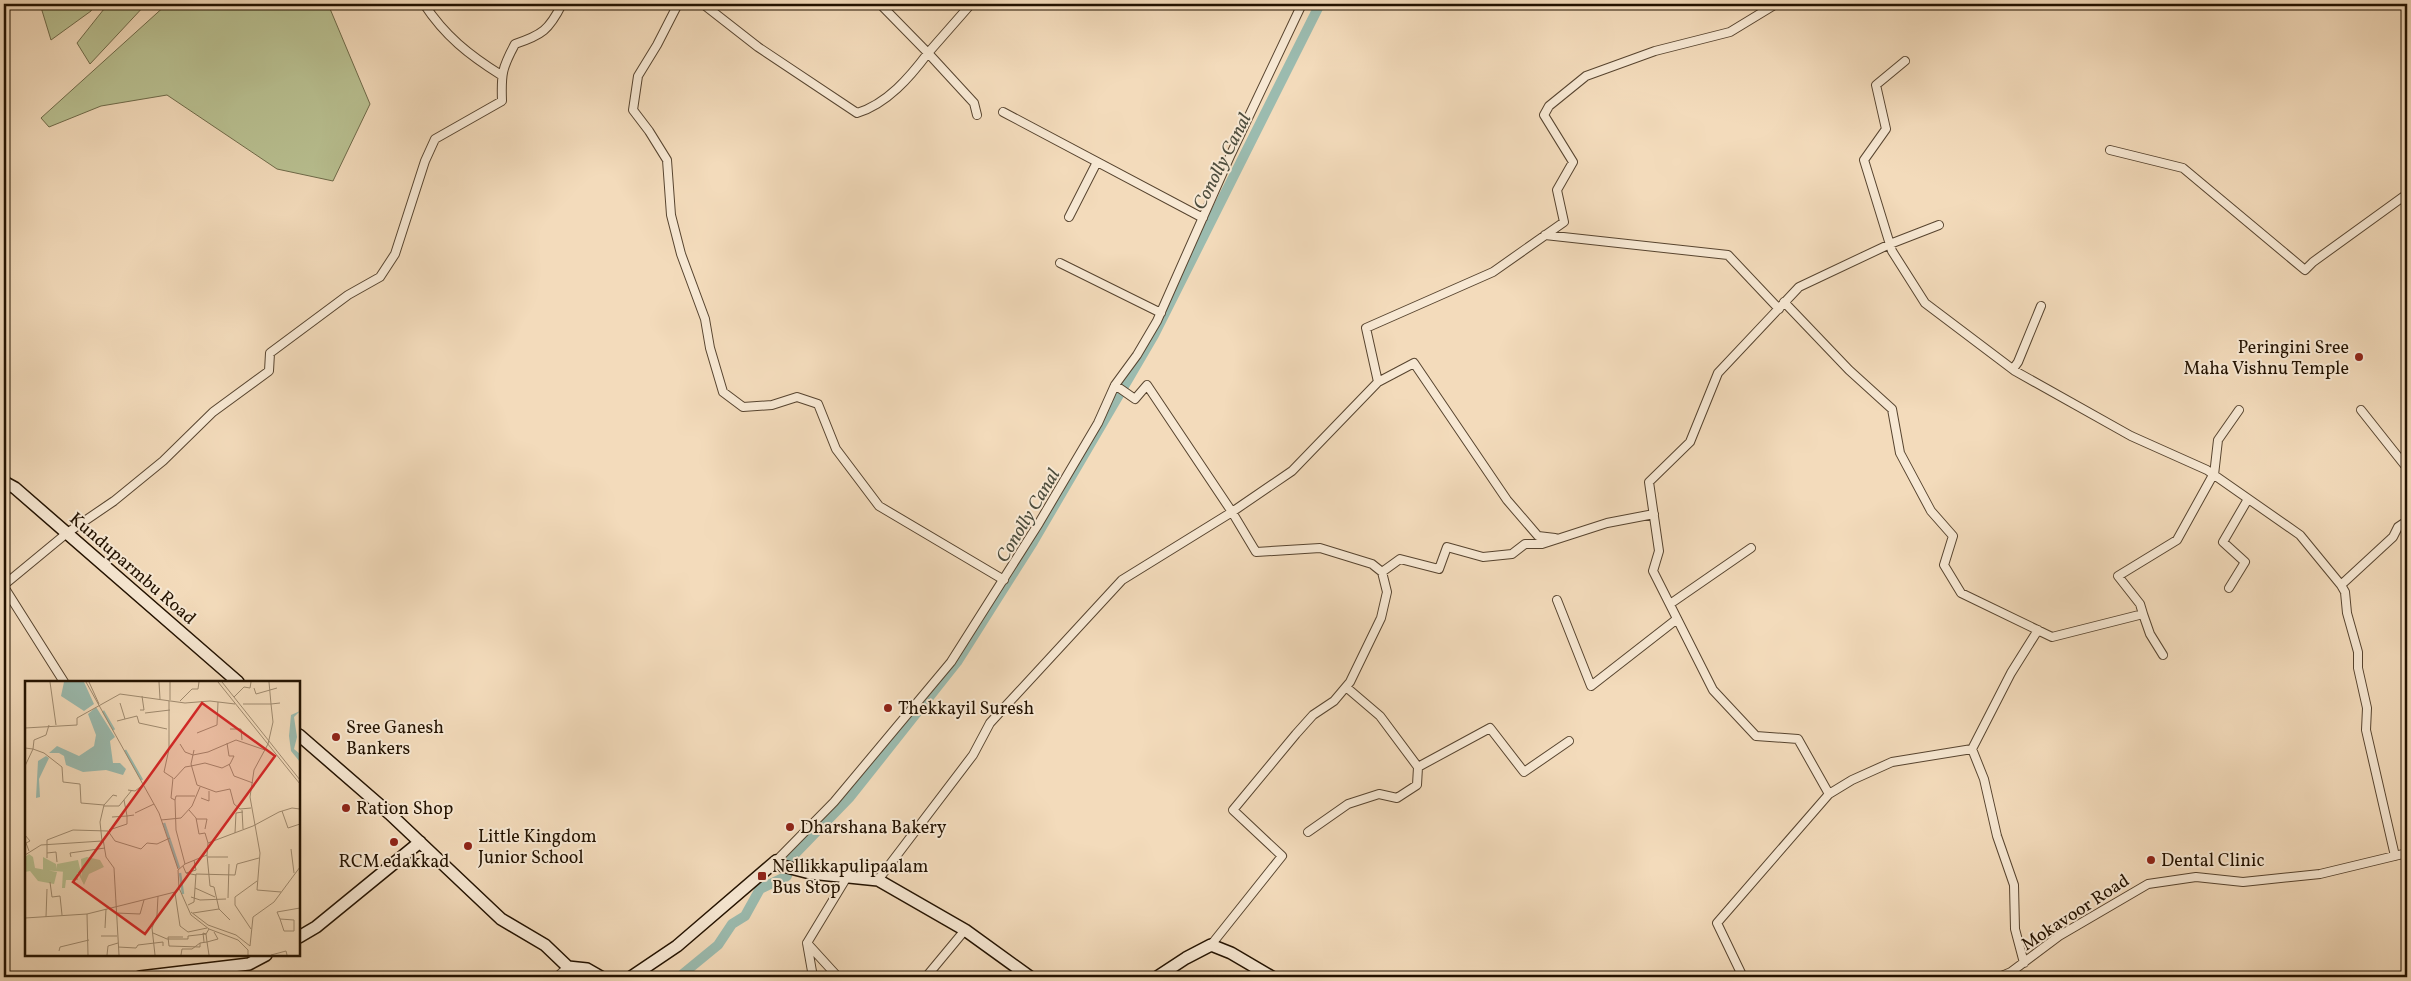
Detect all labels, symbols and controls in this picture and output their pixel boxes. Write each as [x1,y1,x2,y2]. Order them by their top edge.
water label: Conolly Canal [1187,109,1258,215]
place label: Peringini Sree Maha Vishnu Temple [2183,336,2349,382]
marker: Peringini Sree Maha Vishnu Temple [2353,351,2365,363]
water label: Conolly Canal [990,464,1067,568]
street label: Kunduparmbu Road [63,507,201,631]
inset map [25,681,300,956]
place label: Thekkayil Suresh [898,697,1034,722]
marker: Thekkayil Suresh [882,702,894,714]
place label: Sree Ganesh Bankers [346,716,444,762]
marker: Sree Ganesh Bankers [330,731,342,743]
place label: Ration Shop [356,797,453,822]
marker: Ration Shop [340,802,352,814]
place label: Dharshana Bakery [800,816,947,841]
marker: Dharshana Bakery [784,821,796,833]
place label: Little Kingdom Junior School [478,825,597,871]
marker: RCM edakkad [388,836,400,848]
marker: Little Kingdom Junior School [462,840,474,852]
place label: Dental Clinic [2161,849,2264,874]
place label: RCM edakkad [339,850,449,875]
marker: Dental Clinic [2145,854,2157,866]
place label: Nellikkapulipaalam Bus Stop [772,855,929,901]
street label: Mokavoor Road [2017,869,2135,958]
marker: Nellikkapulipaalam Bus Stop [756,870,768,882]

